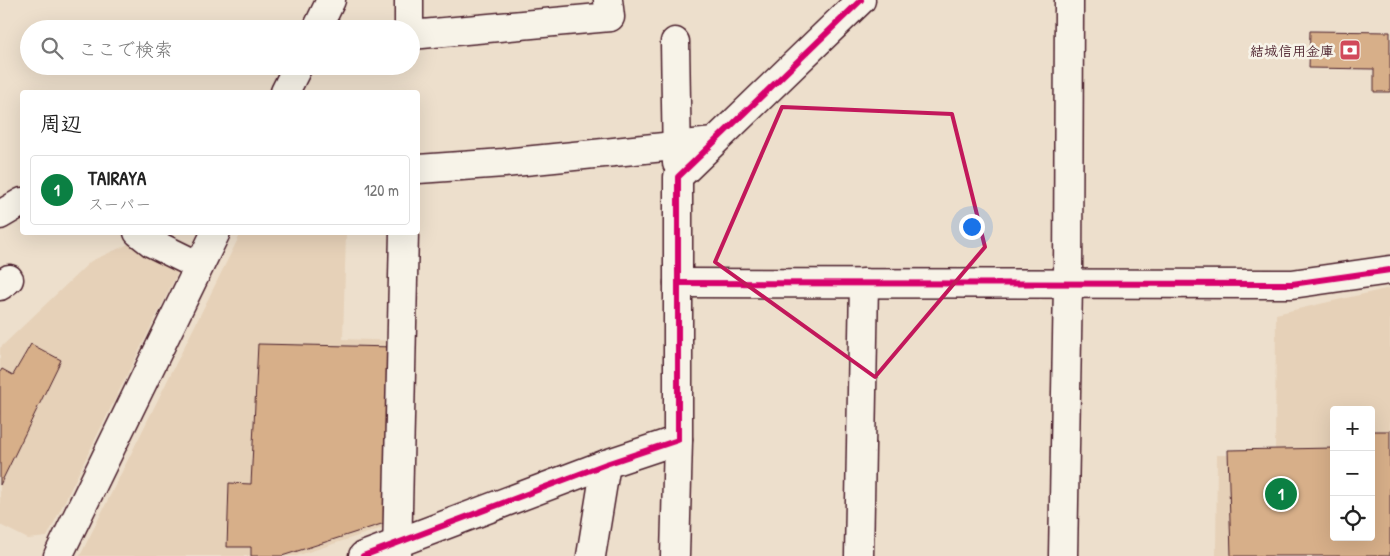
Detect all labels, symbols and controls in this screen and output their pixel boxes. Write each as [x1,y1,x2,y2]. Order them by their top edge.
search box [20,20,420,75]
icon: search [38,34,66,62]
text: ここで検索 [78,36,173,62]
bank icon: 結城信用金庫 [1338,38,1362,62]
place label: 結城信用金庫 [1250,41,1334,60]
text: 周辺 [40,109,82,138]
text: TAIRAYA [88,165,146,191]
text: 1 [54,179,60,201]
text: 120 m [364,179,399,201]
text: スーパー [88,193,151,215]
your location [959,214,985,240]
map controls [1330,406,1375,541]
button: + [1330,406,1375,451]
button: − [1330,451,1375,496]
pin: 1 [1265,475,1297,513]
button: locate [1330,496,1375,541]

